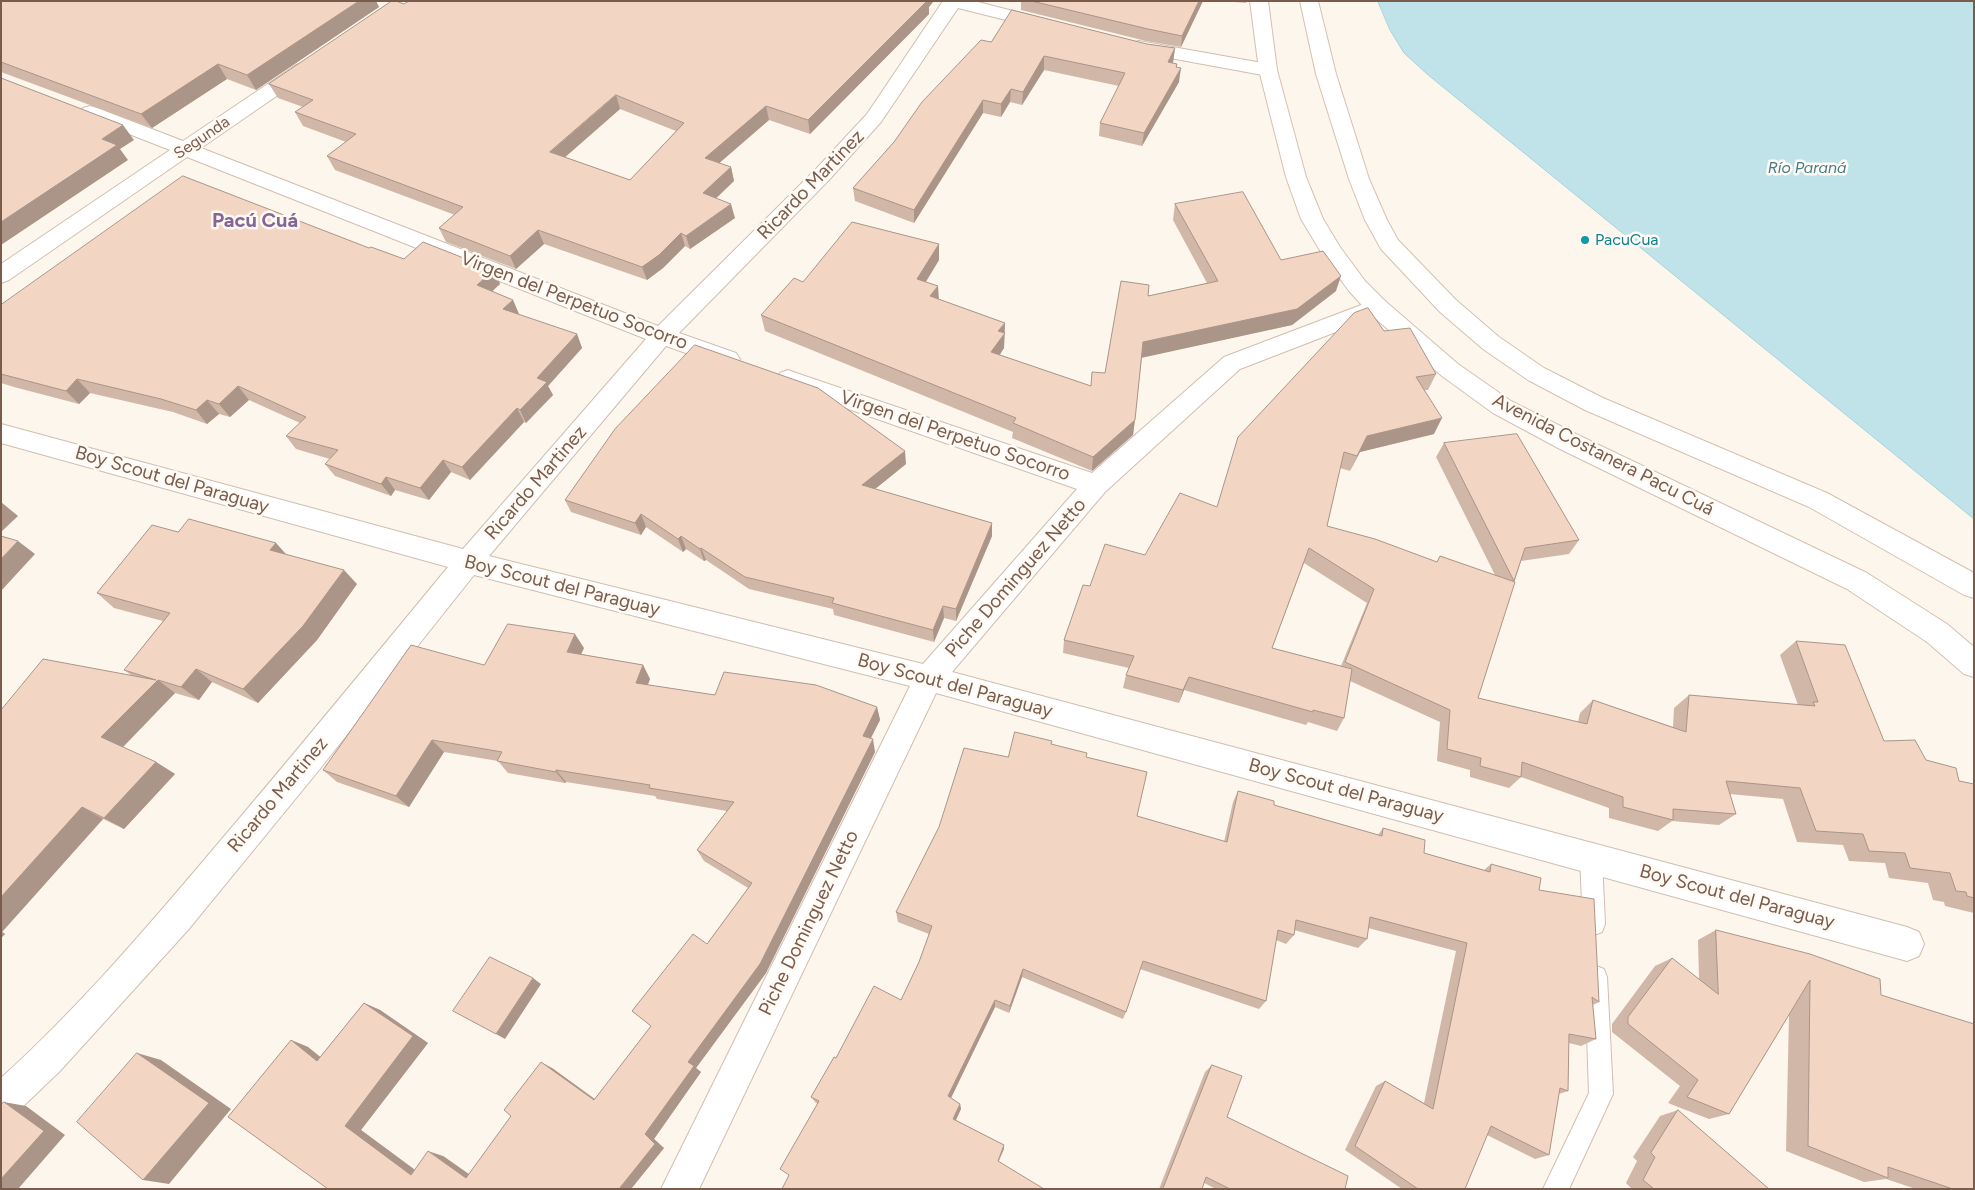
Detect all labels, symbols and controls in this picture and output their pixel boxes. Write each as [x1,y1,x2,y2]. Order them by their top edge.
street label: Segunda [170,112,234,164]
street label: Ricardo Martinez [753,125,869,245]
water label: Río Paraná [1768,158,1846,178]
district label: Pacú Cuá [212,209,298,233]
place label: PacuCua [1595,230,1658,250]
marker: PacuCua [1579,234,1591,246]
street label: Virgen del Perpetuo Socorro [457,247,691,355]
street label: Virgen del Perpetuo Socorro [837,386,1073,486]
street label: Avenida Costanera Pacu Cuá [1488,389,1718,521]
street label: Ricardo Martinez [480,421,592,545]
street label: Boy Scout del Paraguay [72,441,272,519]
street label: Piche Dominguez Netto [941,494,1091,662]
street label: Boy Scout del Paraguay [462,551,662,621]
street label: Boy Scout del Paraguay [855,649,1055,723]
street label: Ricardo Martinez [223,733,333,857]
street label: Boy Scout del Paraguay [1246,754,1446,828]
street label: Piche Dominguez Netto [754,827,864,1019]
street label: Boy Scout del Paraguay [1637,860,1837,934]

